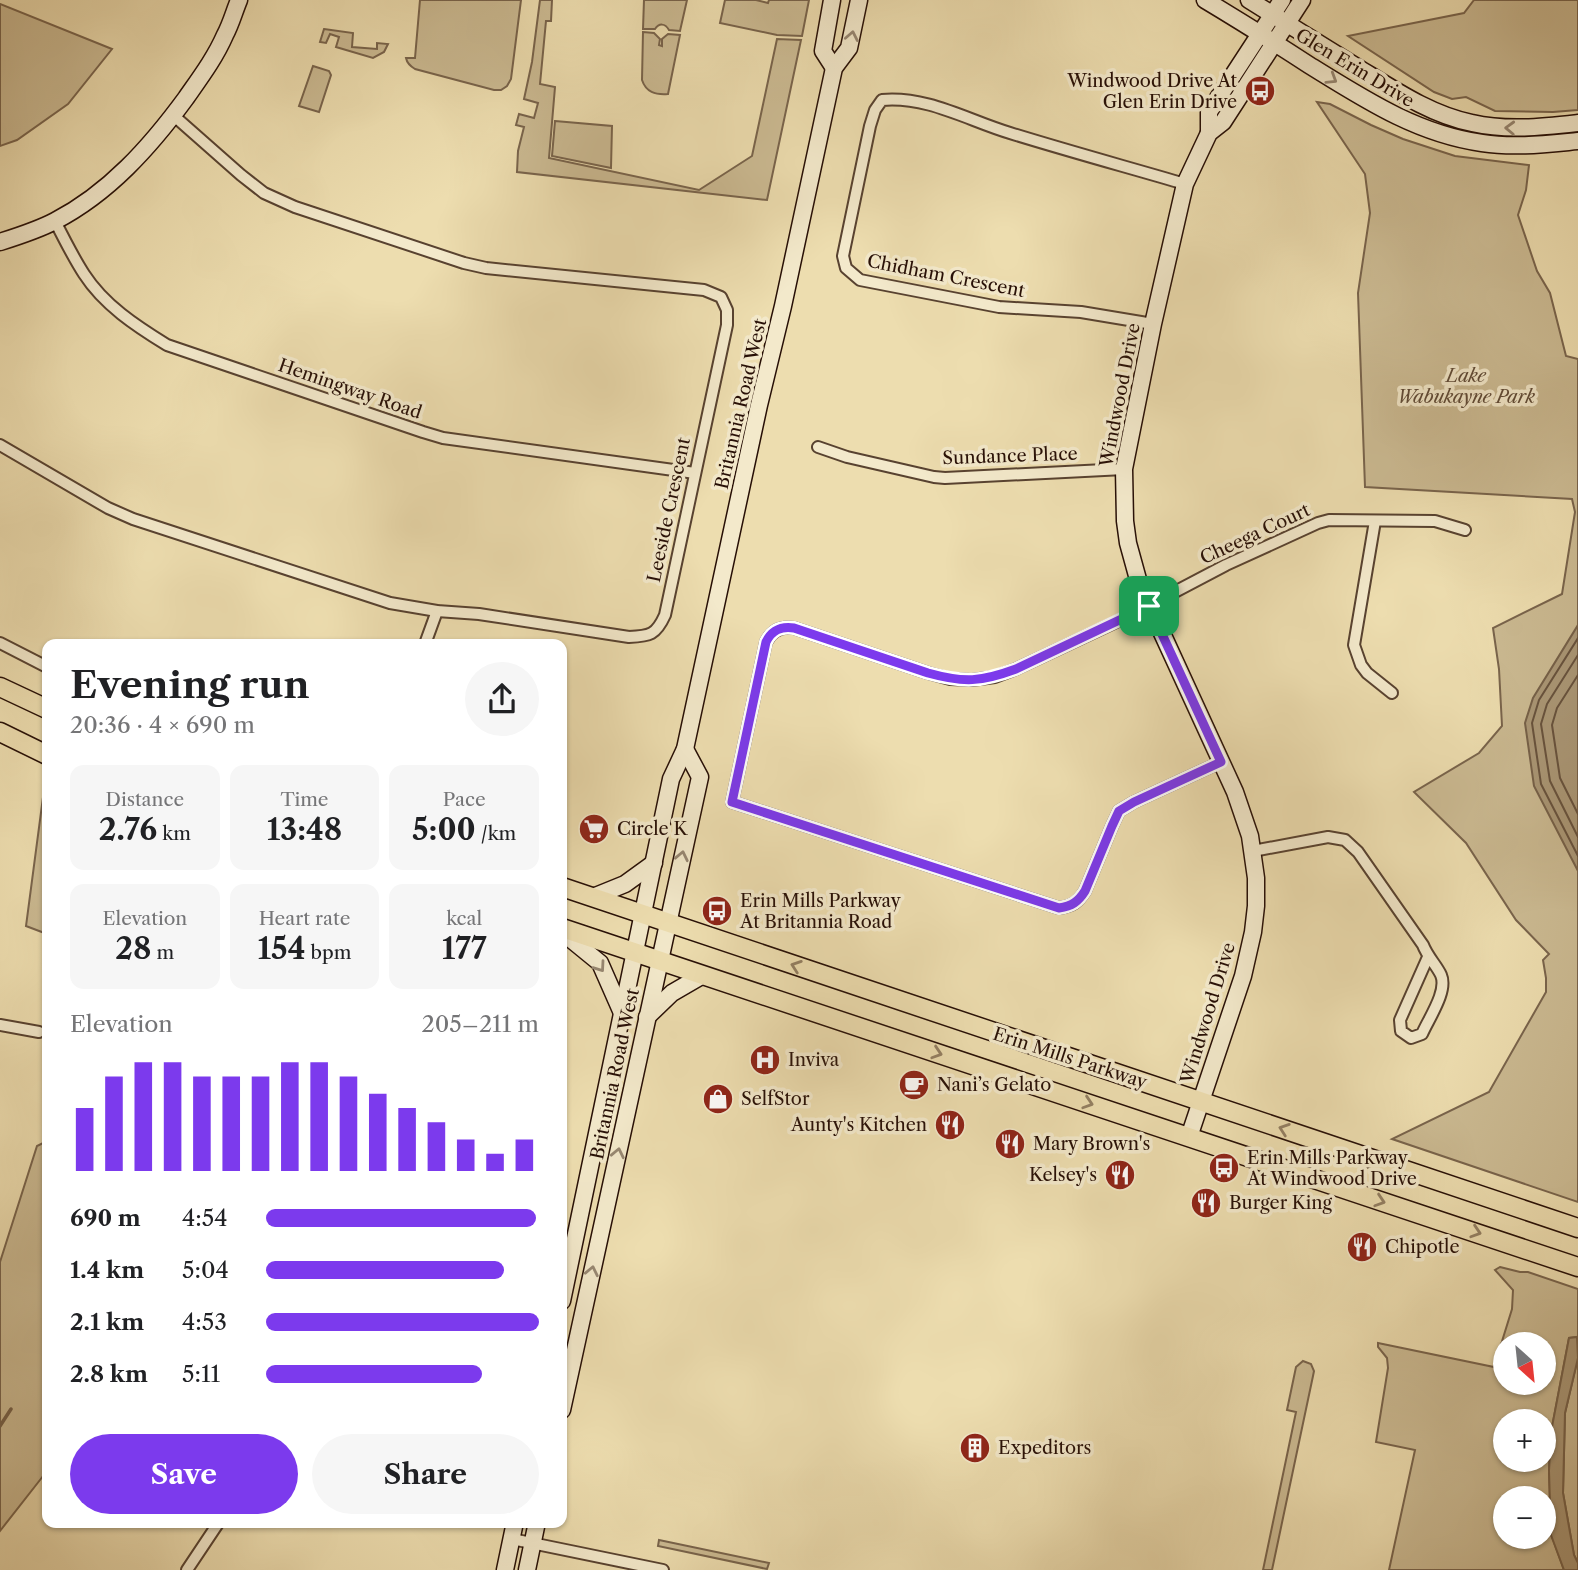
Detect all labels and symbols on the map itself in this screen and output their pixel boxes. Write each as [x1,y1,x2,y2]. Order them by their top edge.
street label: Glen Erin Drive [1292,24,1418,112]
one-way arrow [843,30,858,42]
place label: Windwood Drive At Glen Erin Drive [1066,70,1238,113]
one-way arrow [1325,71,1338,84]
bus stop icon: Windwood Drive At Glen Erin Drive [1243,74,1277,108]
one-way arrow [1504,120,1515,135]
street label: Chidham Crescent [865,250,1027,302]
street label: Britannia Road West [711,316,771,491]
street label: Windwood Drive [1095,321,1145,470]
street label: Hemingway Road [275,354,425,424]
park label: Lake Wabukayne Park [1397,365,1536,408]
street label: Leeside Crescent [643,435,695,584]
street label: Sundance Place [942,443,1078,469]
street label: Cheega Court [1197,499,1314,569]
pin [1119,576,1179,636]
supermarket icon: Circle K [577,812,611,846]
place label: Circle K [617,818,688,840]
one-way arrow [674,850,689,862]
place label: Erin Mills Parkway At Britannia Road [739,890,902,933]
bus stop icon: Erin Mills Parkway At Britannia Road [700,894,734,928]
street label: Windwood Drive [1176,940,1240,1087]
one-way arrow [592,959,604,972]
one-way arrow [791,960,803,974]
street label: Britannia Road West [586,986,644,1162]
street label: Erin Mills Parkway [990,1023,1151,1094]
hospital icon: Inviva [748,1043,782,1077]
one-way arrow [931,1045,943,1059]
place label: Inviva [788,1049,840,1071]
cafe icon: Nani’s Gelato [897,1068,931,1102]
place label: Nani’s Gelato [937,1074,1051,1096]
shop icon: SelfStor [701,1082,735,1116]
place label: SelfStor [741,1088,810,1110]
one-way arrow [1082,1095,1094,1110]
restaurant icon: Aunty's Kitchen [933,1108,967,1142]
place label: Aunty's Kitchen [790,1114,927,1136]
one-way arrow [1278,1123,1291,1137]
restaurant icon: Mary Brown's [993,1127,1027,1161]
place label: Mary Brown's [1033,1133,1150,1155]
one-way arrow [609,1147,624,1159]
place label: Erin Mills Parkway At Windwood Drive [1246,1147,1417,1190]
bus stop icon: Erin Mills Parkway At Windwood Drive [1207,1151,1241,1185]
restaurant icon: Kelsey's [1103,1158,1137,1192]
place label: Kelsey's [1029,1164,1097,1186]
restaurant icon: Burger King [1189,1186,1223,1220]
place label: Burger King [1229,1192,1332,1214]
one-way arrow [1374,1193,1386,1207]
one-way arrow [1469,1224,1481,1239]
restaurant icon: Chipotle [1345,1230,1379,1264]
place label: Chipotle [1385,1236,1460,1258]
one-way arrow [583,1265,598,1277]
north arrow [1493,1332,1556,1395]
building icon: Expeditors [958,1431,992,1465]
place label: Expeditors [998,1437,1091,1459]

